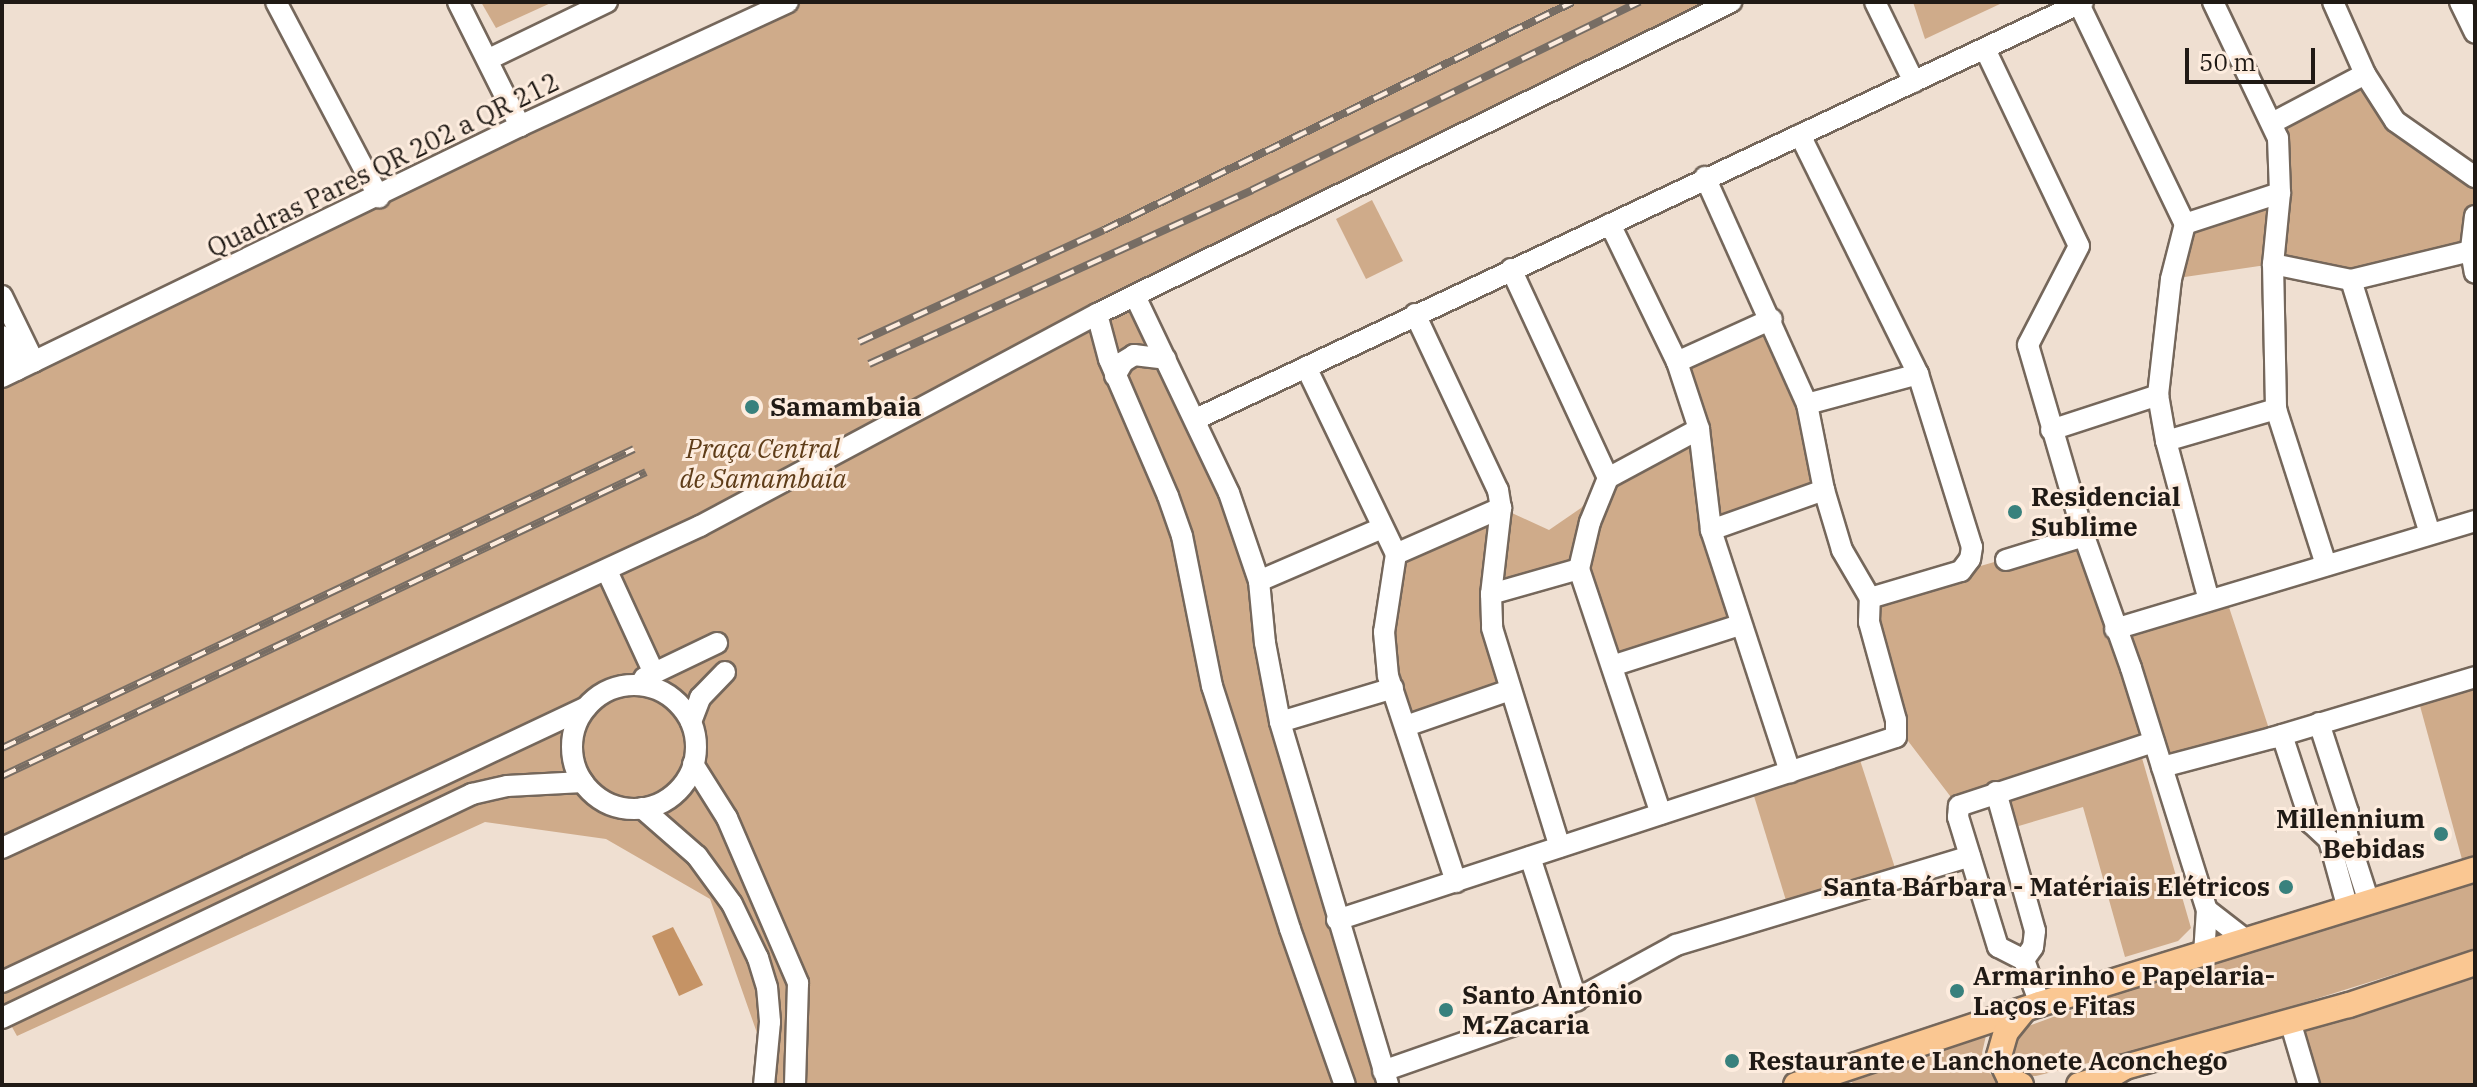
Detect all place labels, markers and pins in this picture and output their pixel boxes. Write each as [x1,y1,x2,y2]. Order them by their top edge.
place label: Samambaia [770,391,921,423]
marker: Samambaia [741,396,763,418]
place label: Residencial Sublime [2031,481,2180,542]
marker: Residencial Sublime [2006,503,2024,521]
place label: Millennium Bebidas [2276,803,2425,864]
marker: Millennium Bebidas [2432,825,2450,843]
place label: Santa Bárbara - Matériais Elétricos [1823,871,2270,903]
marker: Santa Bárbara - Matériais Elétricos [2277,878,2295,896]
place label: Armarinho e Papelaria- Laços e Fitas [1973,960,2275,1022]
place label: Santo Antônio M.Zacaria [1462,979,1643,1040]
marker: Armarinho e Papelaria- Laços e Fitas [1948,982,1966,1000]
marker: Santo Antônio M.Zacaria [1437,1001,1455,1019]
place label: Restaurante e Lanchonete Aconchego [1748,1045,2228,1077]
marker: Restaurante e Lanchonete Aconchego [1723,1052,1741,1070]

